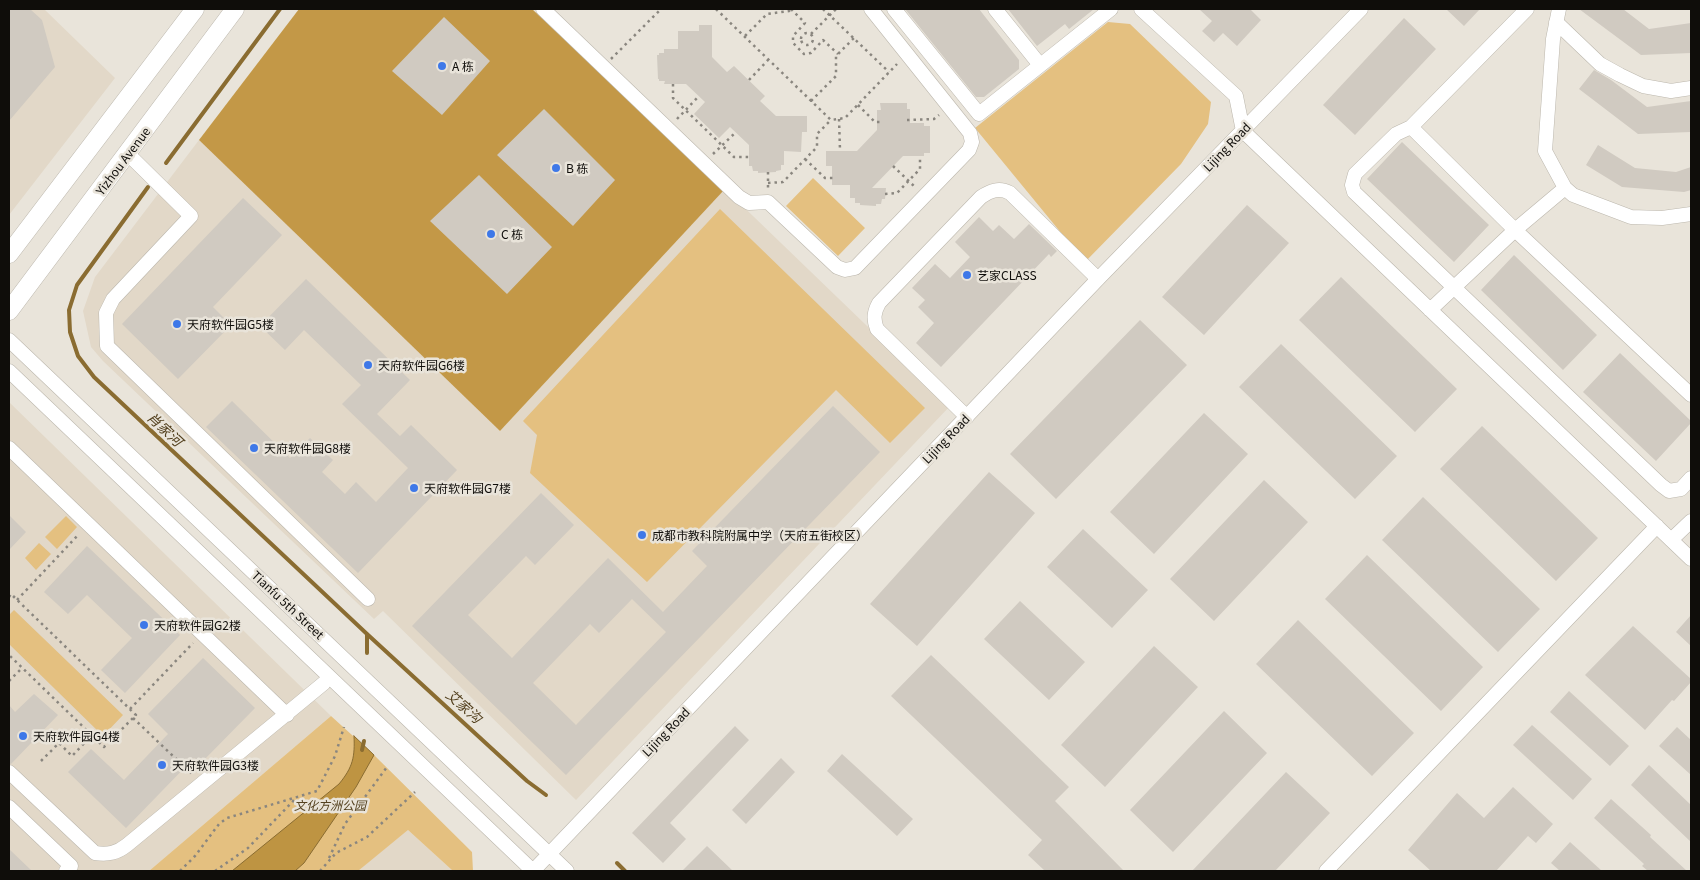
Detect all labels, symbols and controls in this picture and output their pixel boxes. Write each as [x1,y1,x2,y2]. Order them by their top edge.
place label: A 栋 [452,59,474,73]
marker: A 栋 [436,60,448,72]
street label: Lijing Road [1200,120,1254,174]
street label: Yizhou Avenue [93,124,153,198]
place label: B 栋 [566,161,589,175]
marker: B 栋 [550,162,562,174]
place label: C 栋 [501,227,523,241]
marker: C 栋 [485,228,497,240]
place label: 艺家CLASS [977,268,1037,282]
marker: 艺家CLASS [961,269,973,281]
place label: 天府软件园G5楼 [187,317,274,331]
marker: 天府软件园G5楼 [171,318,183,330]
place label: 天府软件园G6楼 [378,358,465,372]
marker: 天府软件园G6楼 [362,359,374,371]
water label: 肖家河 [144,409,186,449]
street label: Lijing Road [919,412,973,466]
place label: 天府软件园G8楼 [264,441,351,455]
marker: 天府软件园G8楼 [248,442,260,454]
place label: 天府软件园G7楼 [424,481,511,495]
marker: 天府软件园G7楼 [408,482,420,494]
place label: 成都市教科院附属中学（天府五街校区） [652,528,868,542]
marker: 成都市教科院附属中学（天府五街校区） [636,529,648,541]
street label: Tianfu 5th Street [249,568,327,642]
place label: 天府软件园G2楼 [154,618,241,632]
marker: 天府软件园G2楼 [138,619,150,631]
water label: 艾家沟 [443,686,485,726]
street label: Lijing Road [639,705,693,759]
place label: 天府软件园G4楼 [33,729,120,743]
marker: 天府软件园G4楼 [17,730,29,742]
place label: 天府软件园G3楼 [172,758,259,772]
marker: 天府软件园G3楼 [156,759,168,771]
park label: 文化方洲公园 [294,798,366,812]

